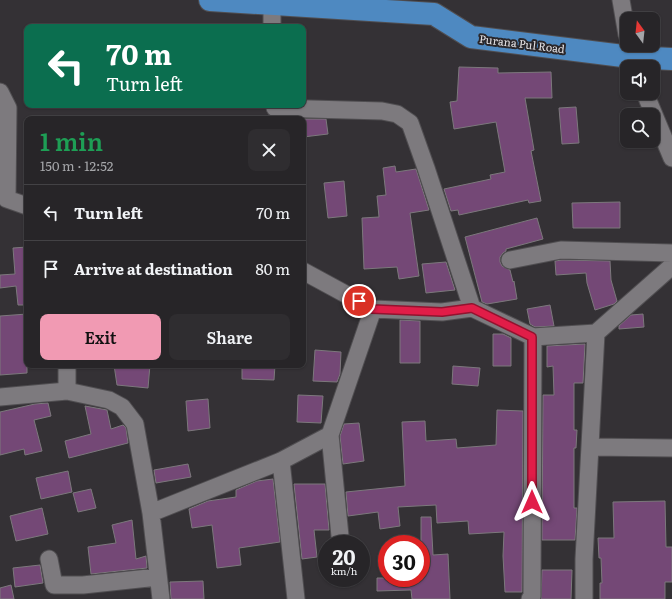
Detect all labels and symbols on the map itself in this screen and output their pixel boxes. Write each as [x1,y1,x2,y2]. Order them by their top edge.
north arrow [620,12,660,52]
street label: Purana Pul Road [478,30,566,56]
pin [342,284,376,318]
position arrow [511,481,553,523]
speed limit sign: 30 [378,535,430,587]

